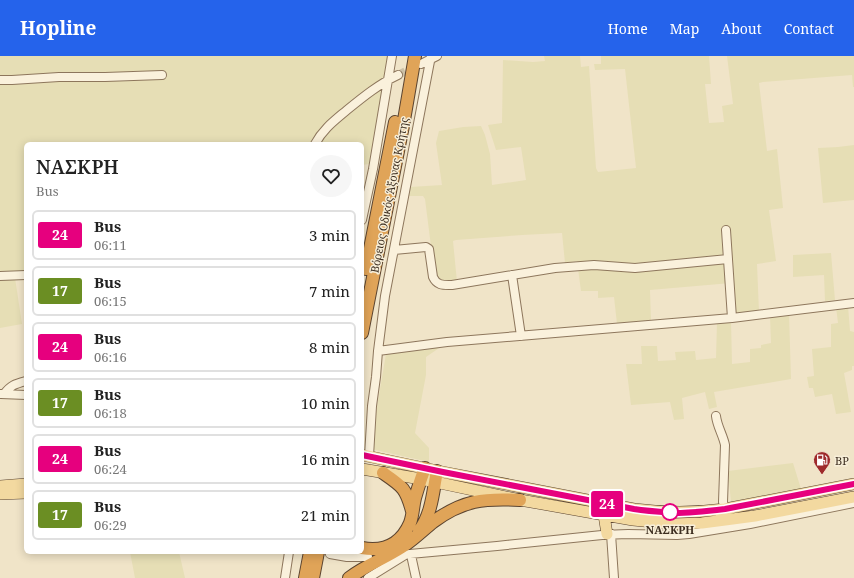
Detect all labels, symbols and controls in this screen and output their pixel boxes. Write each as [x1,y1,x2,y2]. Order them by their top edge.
text: Hopline [20,15,96,41]
text: Home [608,19,648,38]
text: Map [670,19,699,38]
text: About [721,19,762,38]
text: Contact [784,19,834,38]
street label: Βόρειος Οδικός Άξονας Κρήτης [367,116,411,274]
text: ΝΑΣΚΡΗ [36,154,119,180]
button: heart [310,155,352,197]
text: Bus [36,182,59,200]
text: Bus [94,216,121,236]
text: 24 [52,225,68,244]
text: 3 min [309,225,350,245]
text: 06:11 [94,236,127,254]
text: Bus [94,272,121,292]
text: 17 [52,281,68,300]
text: 7 min [309,281,350,301]
text: 06:15 [94,292,127,310]
text: Bus [94,328,121,348]
text: 24 [52,337,68,356]
text: 8 min [309,337,350,357]
text: 06:16 [94,348,127,366]
text: Bus [94,384,121,404]
text: 17 [52,393,68,412]
text: 10 min [301,393,350,413]
text: 06:18 [94,404,127,422]
text: Bus [94,440,121,460]
text: 24 [52,449,68,468]
text: 16 min [301,449,350,469]
fuel station icon: BP [812,450,832,475]
place label: BP [835,453,849,468]
text: 06:24 [94,460,127,478]
line badge: 24 [589,491,625,517]
text: 24 [599,494,615,513]
text: Bus [94,496,121,516]
marker: ΝΑΣΚΡΗ [661,503,679,521]
text: 17 [52,505,68,524]
text: 21 min [301,505,350,525]
text: 06:29 [94,516,127,534]
place label: ΝΑΣΚΡΗ [646,522,694,537]

